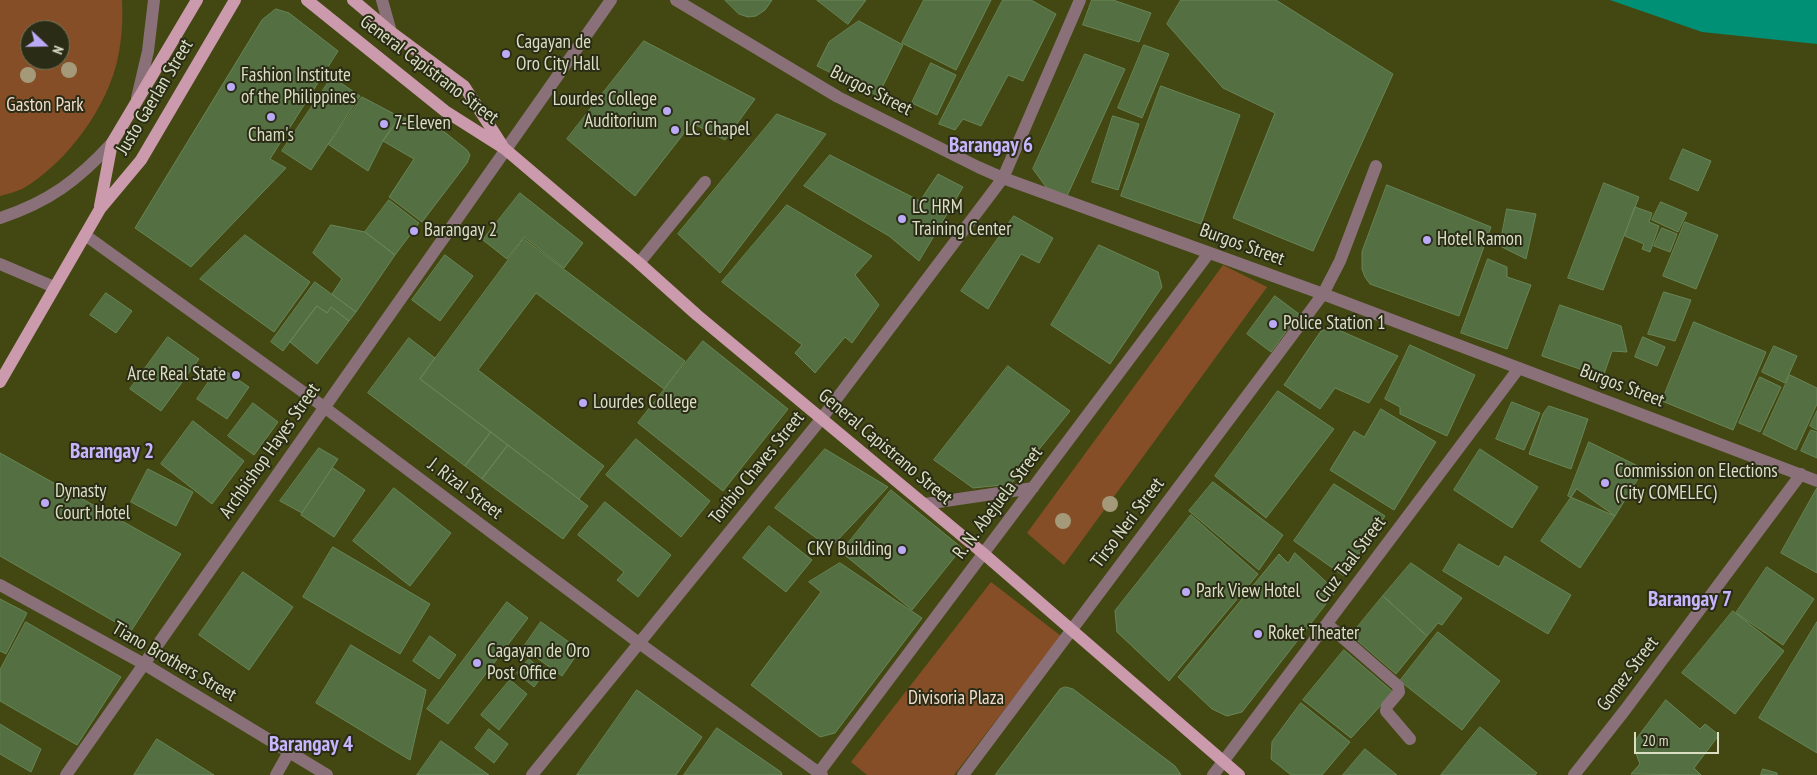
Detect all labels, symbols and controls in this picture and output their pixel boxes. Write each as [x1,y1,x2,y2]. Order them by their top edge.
street label: General Capistrano Street [355,11,503,129]
north arrow [20,20,70,70]
place label: Cagayan de Oro City Hall [516,32,600,76]
street label: Justo Gaerlan Street [112,35,198,159]
text: N [48,43,68,57]
marker: Cagayan de Oro City Hall [500,48,512,60]
street label: Burgos Street [826,61,916,121]
place label: Fashion Institute of the Philippines [241,65,356,109]
marker: Fashion Institute of the Philippines [225,81,237,93]
place label: Lourdes College Auditorium [553,89,657,133]
park label: Gaston Park [6,95,84,117]
marker: Lourdes College Auditorium [661,105,673,117]
marker: Cham's [265,111,277,123]
place label: 7-Eleven [394,113,451,135]
marker: 7-Eleven [378,118,390,130]
place label: LC Chapel [685,119,750,141]
marker: LC Chapel [669,124,681,136]
place label: Cham's [248,125,294,147]
district label: Barangay 6 [949,133,1033,159]
place label: LC HRM Training Center [912,197,1011,241]
marker: LC HRM Training Center [896,213,908,225]
street label: Burgos Street [1196,219,1288,271]
place label: Barangay 2 [424,220,497,242]
marker: Barangay 2 [408,225,420,237]
place label: Hotel Ramon [1437,229,1522,251]
marker: Hotel Ramon [1421,234,1433,246]
place label: Police Station 1 [1283,313,1386,335]
marker: Police Station 1 [1267,318,1279,330]
street label: Burgos Street [1577,359,1667,413]
place label: Arce Real State [127,364,226,386]
marker: Arce Real State [230,369,242,381]
street label: Archbishop Hayes Street [215,379,325,523]
street label: General Capistrano Street [814,384,956,510]
place label: Lourdes College [593,392,697,414]
marker: Lourdes College [577,397,589,409]
street label: Toribio Chaves Street [705,407,809,529]
district label: Barangay 2 [70,439,154,465]
street label: R. N. Abejuela Street [948,442,1048,564]
street label: J. Rizal Street [423,454,507,524]
place label: Commission on Elections (City COMELEC) [1615,461,1778,505]
street label: Tirso Neri Street [1087,473,1169,573]
marker: Commission on Elections (City COMELEC) [1599,477,1611,489]
place label: Dynasty Court Hotel [55,481,130,525]
marker: Dynasty Court Hotel [39,497,51,509]
street label: Cruz Taal Street [1311,512,1391,608]
place label: CKY Building [807,539,892,561]
marker: CKY Building [896,544,908,556]
place label: Park View Hotel [1196,581,1300,603]
marker: Park View Hotel [1180,586,1192,598]
district label: Barangay 7 [1648,587,1732,613]
street label: Tiano Brothers Street [108,617,240,707]
place label: Roket Theater [1268,623,1359,645]
marker: Roket Theater [1252,628,1264,640]
street label: Gomez Street [1592,632,1664,716]
place label: Cagayan de Oro Post Office [487,641,590,685]
marker: Cagayan de Oro Post Office [471,657,483,669]
park label: Divisoria Plaza [908,688,1004,710]
scale bar [1637,722,1722,754]
text: 20 m [1642,731,1668,750]
district label: Barangay 4 [269,732,353,758]

